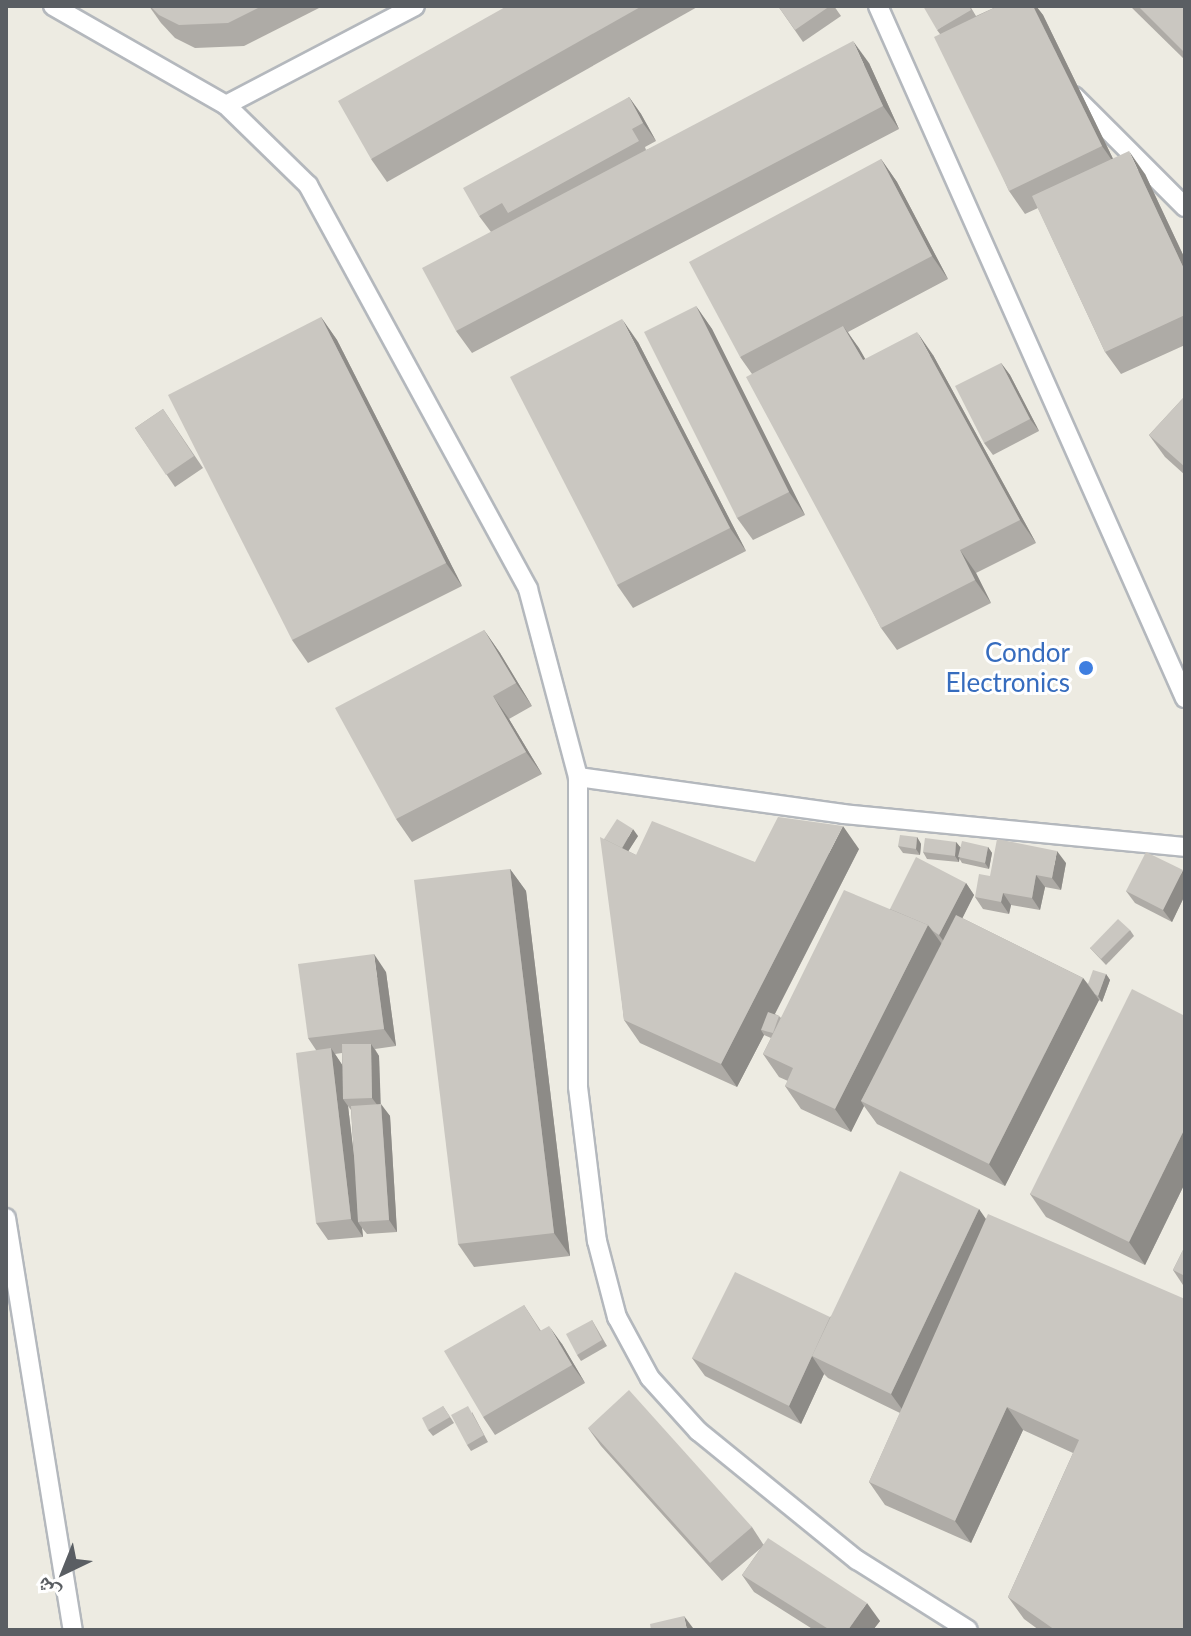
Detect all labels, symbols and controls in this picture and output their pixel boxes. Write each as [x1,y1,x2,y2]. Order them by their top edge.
place label: Condor Electronics [945,637,1070,698]
marker: Condor Electronics [1077,659,1095,677]
north arrow [24,1532,104,1612]
text: ش [30,1572,65,1608]

